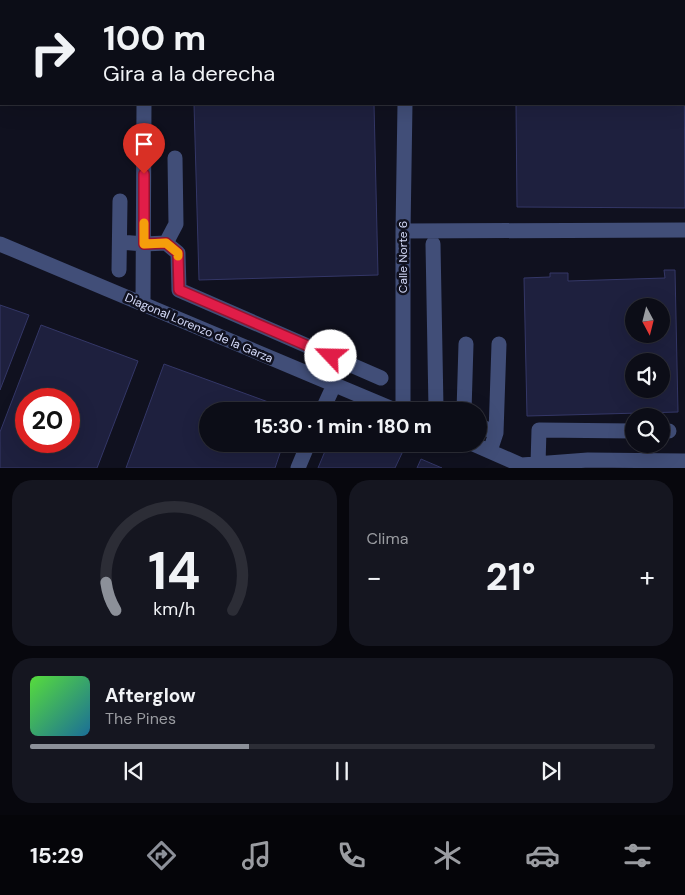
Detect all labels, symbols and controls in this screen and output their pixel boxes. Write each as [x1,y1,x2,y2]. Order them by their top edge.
text: 100 m [103,15,206,61]
icon: right [20,20,85,85]
text: Gira a la derecha [103,59,275,88]
pin [123,123,165,174]
icon: arrive [130,130,158,158]
street label: Calle Norte 6 [395,221,411,293]
street label: Diagonal Lorenzo de la Garza [122,289,276,367]
north arrow [625,298,670,342]
map controls [625,298,670,453]
position arrow [304,329,356,381]
button: sound [625,353,670,398]
speed limit sign: 20 [15,388,80,453]
button: search [625,408,670,453]
text: 15:30 · 1 min · 180 m [254,414,432,439]
text: Clima [367,528,408,549]
text: 14 [148,537,201,605]
text: 21° [486,552,536,602]
text: − [367,559,382,596]
text: + [640,559,655,596]
text: km/h [153,597,195,621]
text: Afterglow [105,683,196,708]
text: The Pines [105,708,176,729]
icon: previous [120,757,148,785]
icon: pause [328,757,356,785]
icon: next [537,757,565,785]
icon: directions [144,838,179,873]
icon: music [239,838,274,873]
icon: phone [334,838,369,873]
icon: climate [430,838,465,873]
icon: car [525,838,560,873]
icon: filters [620,838,655,873]
text: 15:29 [30,841,84,870]

